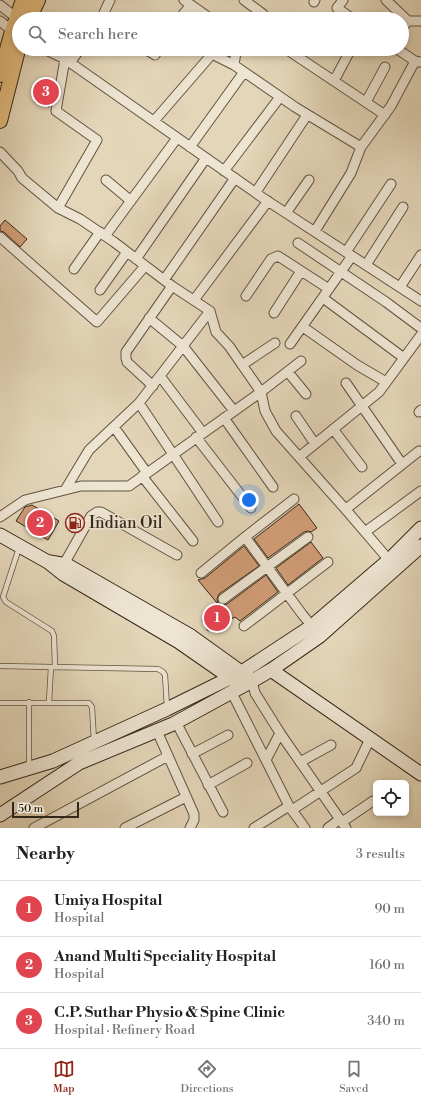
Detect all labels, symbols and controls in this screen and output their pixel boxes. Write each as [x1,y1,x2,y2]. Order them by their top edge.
search box [12,12,409,56]
icon: search [26,23,48,45]
text: Search here [58,25,138,44]
pin: 3 [33,77,59,107]
your location [239,490,259,510]
pin: 2 [27,508,53,538]
fuel station icon: Indian Oil [64,512,86,534]
place label: Indian Oil [89,513,163,533]
pin: 1 [204,603,230,633]
map controls [373,780,409,816]
button: locate [373,780,409,816]
scale bar [12,800,79,819]
text: 50 m [18,802,43,816]
text: Nearby [16,843,75,865]
text: 3 results [356,846,405,862]
text: Umiya Hospital [54,891,162,910]
text: 1 [26,901,32,917]
text: 90 m [374,901,405,917]
text: Hospital [54,910,104,926]
text: Anand Multi Speciality Hospital [54,947,276,966]
text: 2 [25,957,33,973]
text: 160 m [369,957,405,973]
text: Hospital [54,966,104,982]
text: C.P. Suthar Physio & Spine Clinic [54,1003,285,1022]
text: 3 [25,1013,33,1029]
text: 340 m [367,1013,405,1029]
text: Hospital · Refinery Road [54,1022,195,1038]
tab: Map [53,1058,75,1096]
tab: Directions [181,1058,234,1096]
tab: Saved [339,1058,368,1096]

